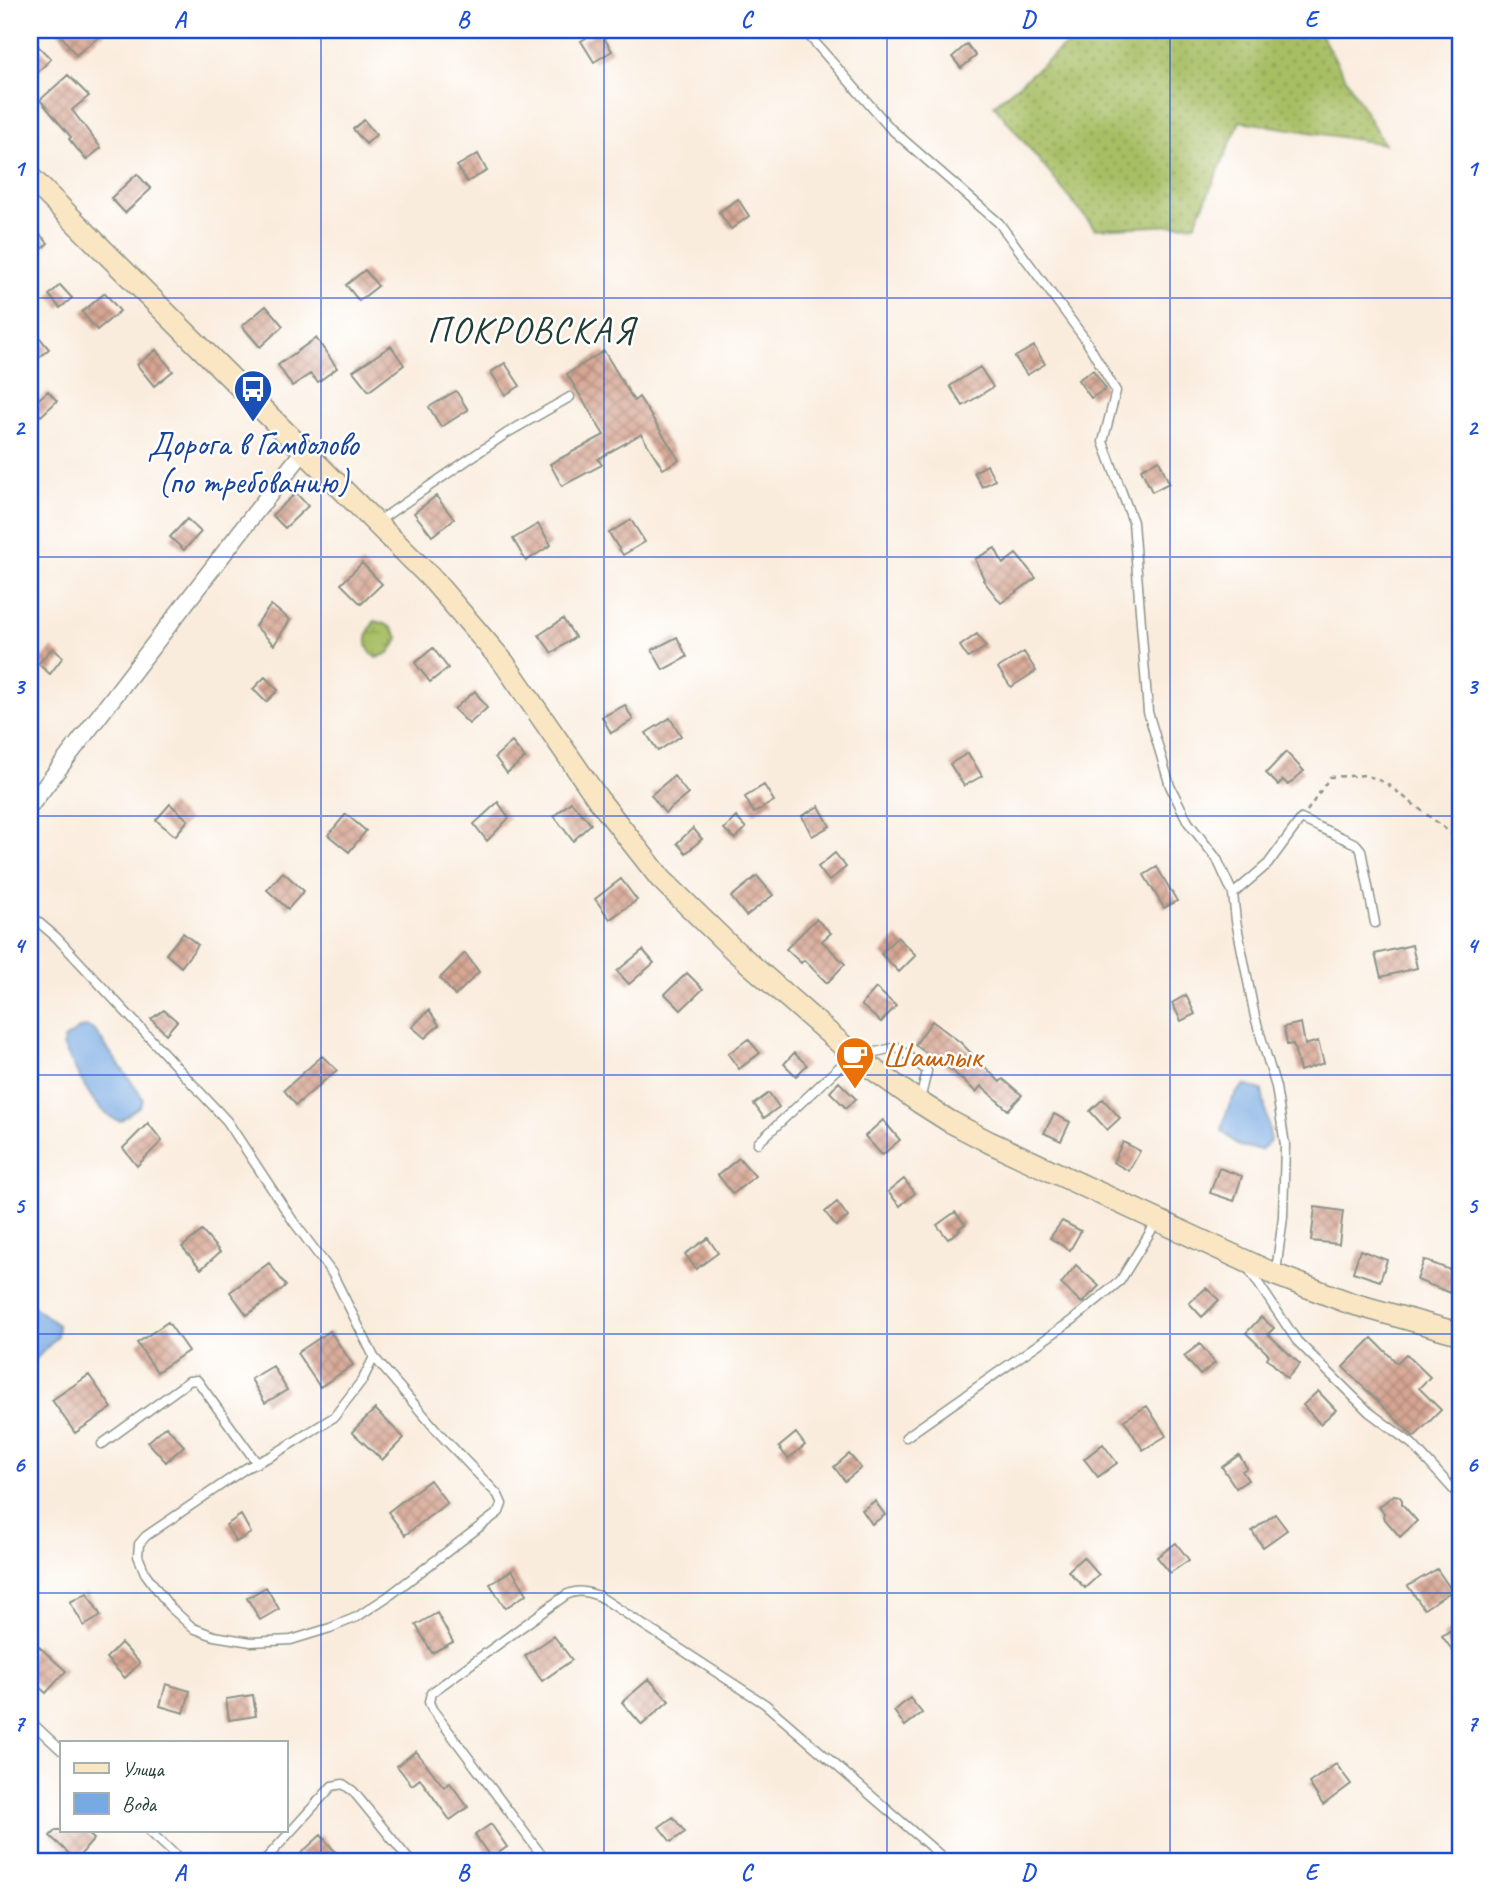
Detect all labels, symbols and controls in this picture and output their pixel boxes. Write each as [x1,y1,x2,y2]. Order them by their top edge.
text: A [174,5,188,34]
text: B [457,5,471,34]
text: C [741,5,755,34]
text: D [1021,5,1037,34]
text: E [1305,5,1321,34]
text: 1 [14,154,27,183]
text: 1 [1467,154,1480,183]
district label: ПОКРОВСКАЯ [427,306,639,353]
bus stop icon: Дорога в Гамболово (по требованию) [232,368,274,423]
text: 2 [14,413,27,442]
text: 2 [1467,413,1480,442]
place label: Дорога в Гамболово (по требованию) [148,423,361,503]
text: 3 [14,672,27,701]
text: 3 [1467,672,1480,701]
text: 4 [14,931,27,960]
text: 4 [1467,931,1480,960]
cafe icon: Шашлык [834,1035,876,1090]
place label: Шашлык [882,1035,985,1077]
text: 5 [14,1191,26,1220]
text: 5 [1467,1191,1479,1220]
text: 6 [14,1450,27,1479]
text: 6 [1467,1450,1480,1479]
text: 7 [14,1709,27,1738]
text: 7 [1467,1709,1480,1738]
legend [60,1741,287,1832]
text: Улица [122,1756,165,1782]
text: Вода [122,1791,158,1817]
text: A [174,1858,188,1887]
text: B [457,1858,471,1887]
text: C [741,1858,755,1887]
text: D [1021,1858,1037,1887]
text: E [1305,1858,1321,1887]

